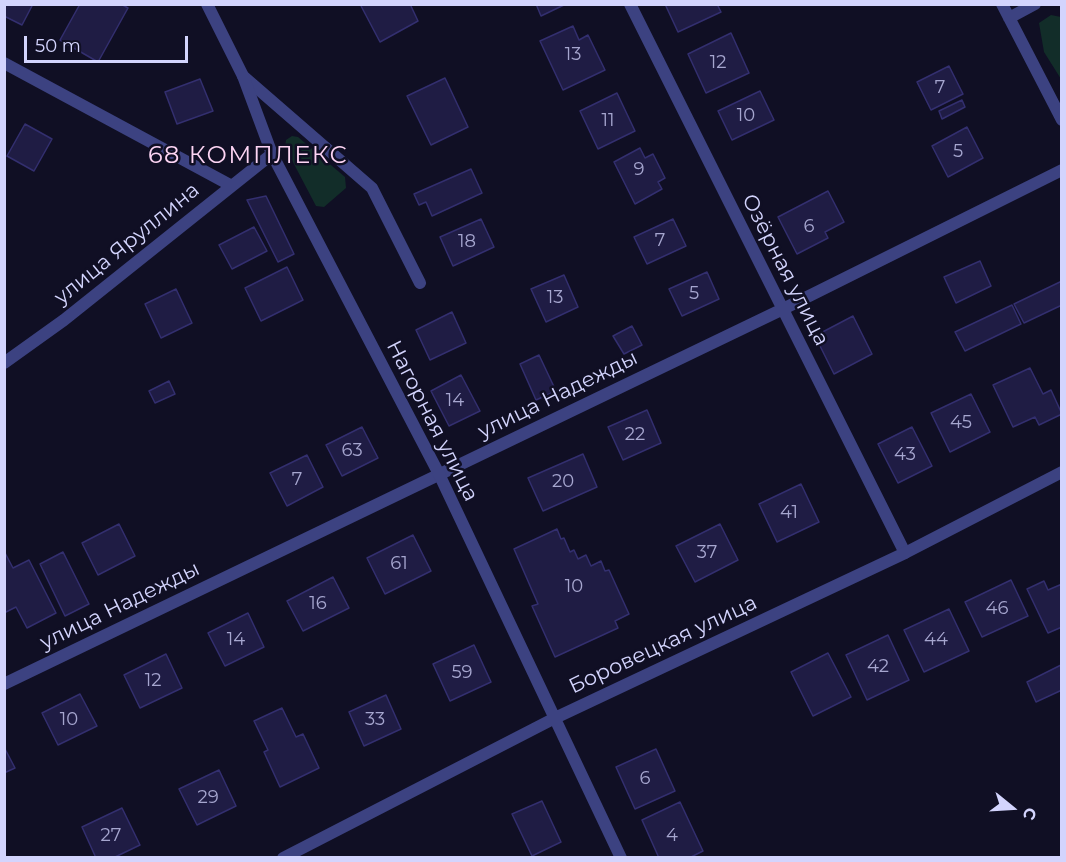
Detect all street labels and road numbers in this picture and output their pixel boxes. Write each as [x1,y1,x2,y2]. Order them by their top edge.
street label: улица Яруллина [49,178,205,310]
street label: Озёрная улица [736,190,834,350]
street label: Нагорная улица [381,336,483,506]
street label: улица Надежды [474,345,642,445]
street label: улица Надежды [36,556,204,656]
street label: Боровецкая улица [565,590,761,700]

